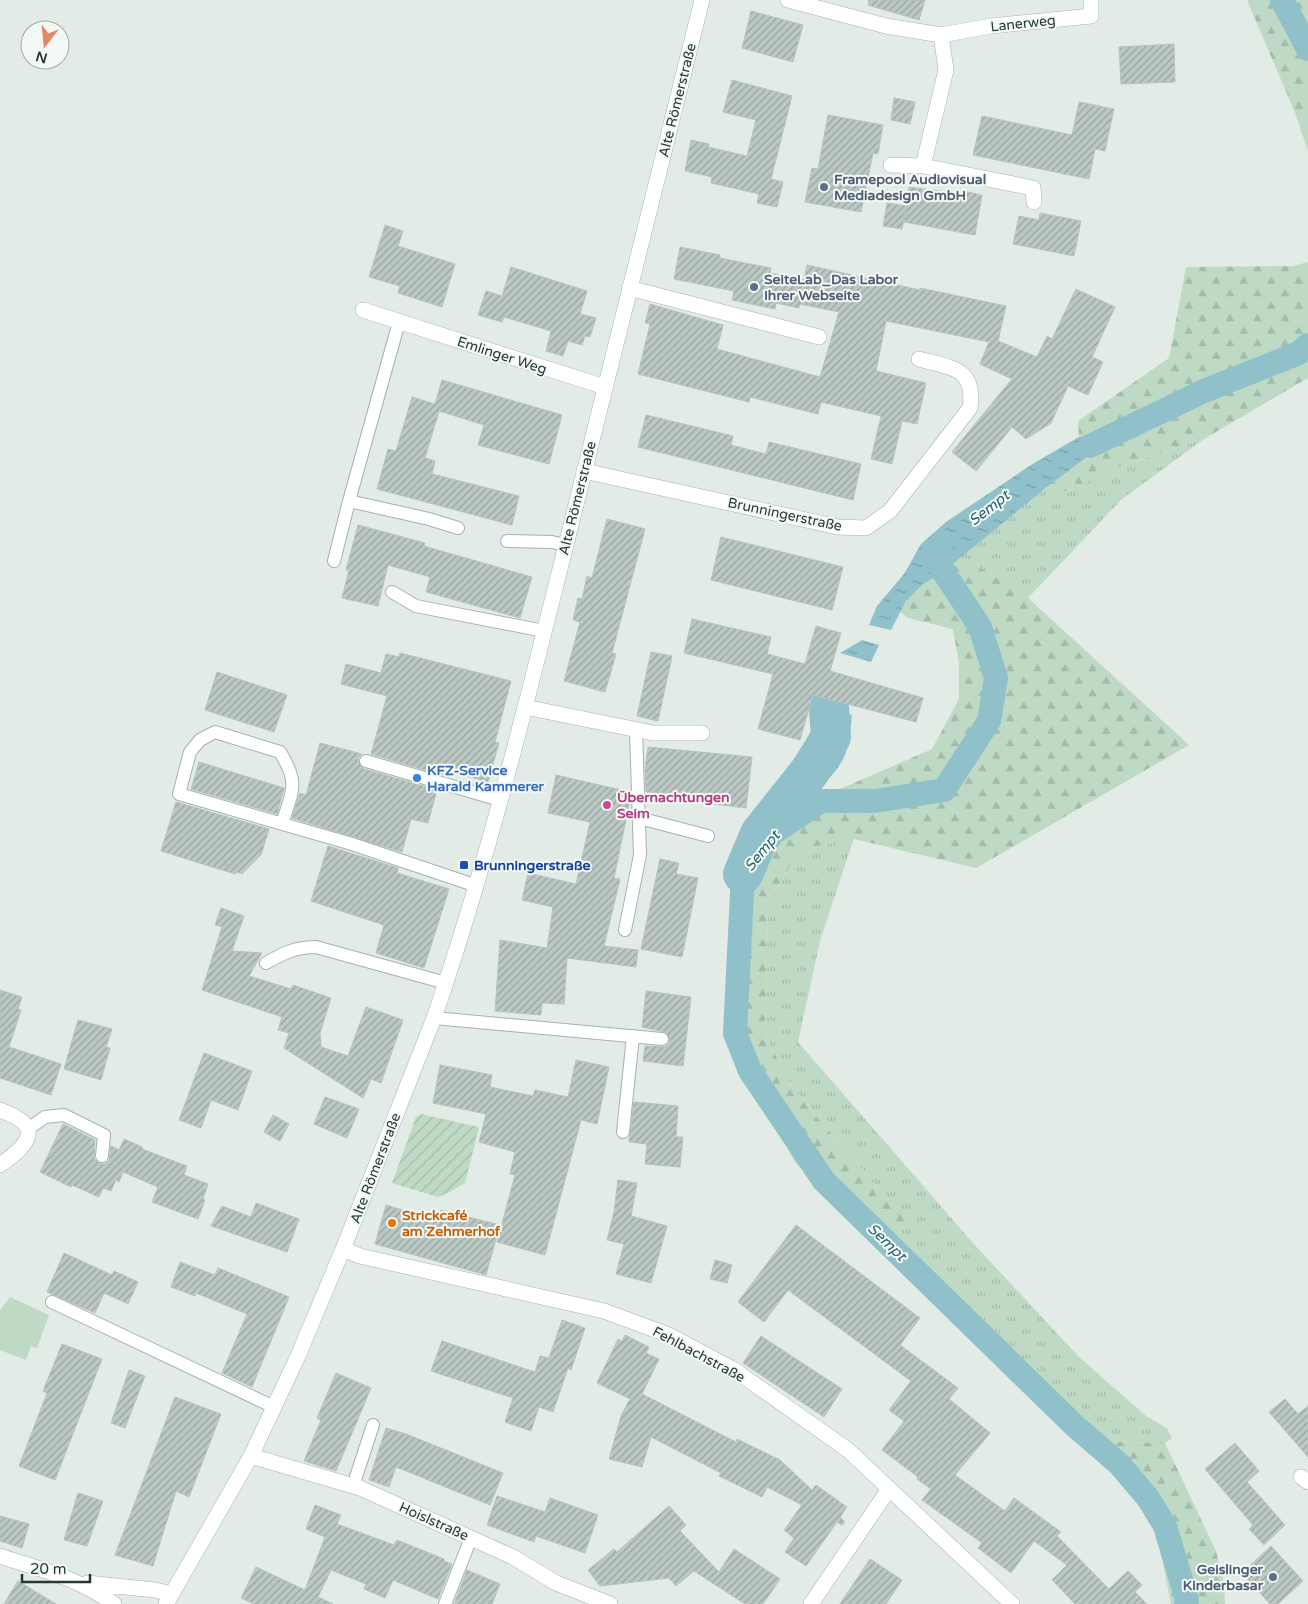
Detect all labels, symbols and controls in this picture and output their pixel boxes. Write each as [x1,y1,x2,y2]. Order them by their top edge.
street label: Lanerweg [990,12,1057,35]
north arrow [20,20,70,70]
street label: Alte Römerstraße [655,41,700,159]
text: N [34,47,49,67]
place label: Framepool Audiovisual Mediadesign GmbH [834,171,986,204]
marker: Framepool Audiovisual Mediadesign GmbH [818,181,830,193]
place label: SeiteLab_Das Labor Ihrer Webseite [764,271,899,304]
marker: SeiteLab_Das Labor Ihrer Webseite [748,281,760,293]
street label: Emlinger Weg [455,333,549,378]
street label: Alte Römerstraße [555,439,600,557]
water label: Sempt [965,485,1015,529]
street label: Brunningerstraße [726,494,844,535]
place label: KFZ-Service Harald Kammerer [427,762,545,795]
marker: KFZ-Service Harald Kammerer [411,772,423,784]
place label: Übernachtungen Seim [617,789,729,822]
marker: Übernachtungen Seim [601,799,613,811]
water label: Sempt [740,825,785,875]
place label: Brunningerstraße [474,857,590,874]
marker: Brunningerstraße [458,859,470,871]
street label: Alte Römerstraße [347,1110,404,1226]
place label: Strickcafé am Zehmerhof [402,1207,501,1240]
marker: Strickcafé am Zehmerhof [386,1217,398,1229]
water label: Sempt [864,1219,912,1266]
street label: Fehlbachstraße [650,1323,748,1386]
street label: Hoislstraße [396,1499,471,1544]
scale bar [22,1552,90,1584]
text: 20 m [30,1560,67,1578]
place label: Geislinger Kinderbasar [1183,1561,1264,1594]
marker: Geislinger Kinderbasar [1267,1571,1279,1583]

